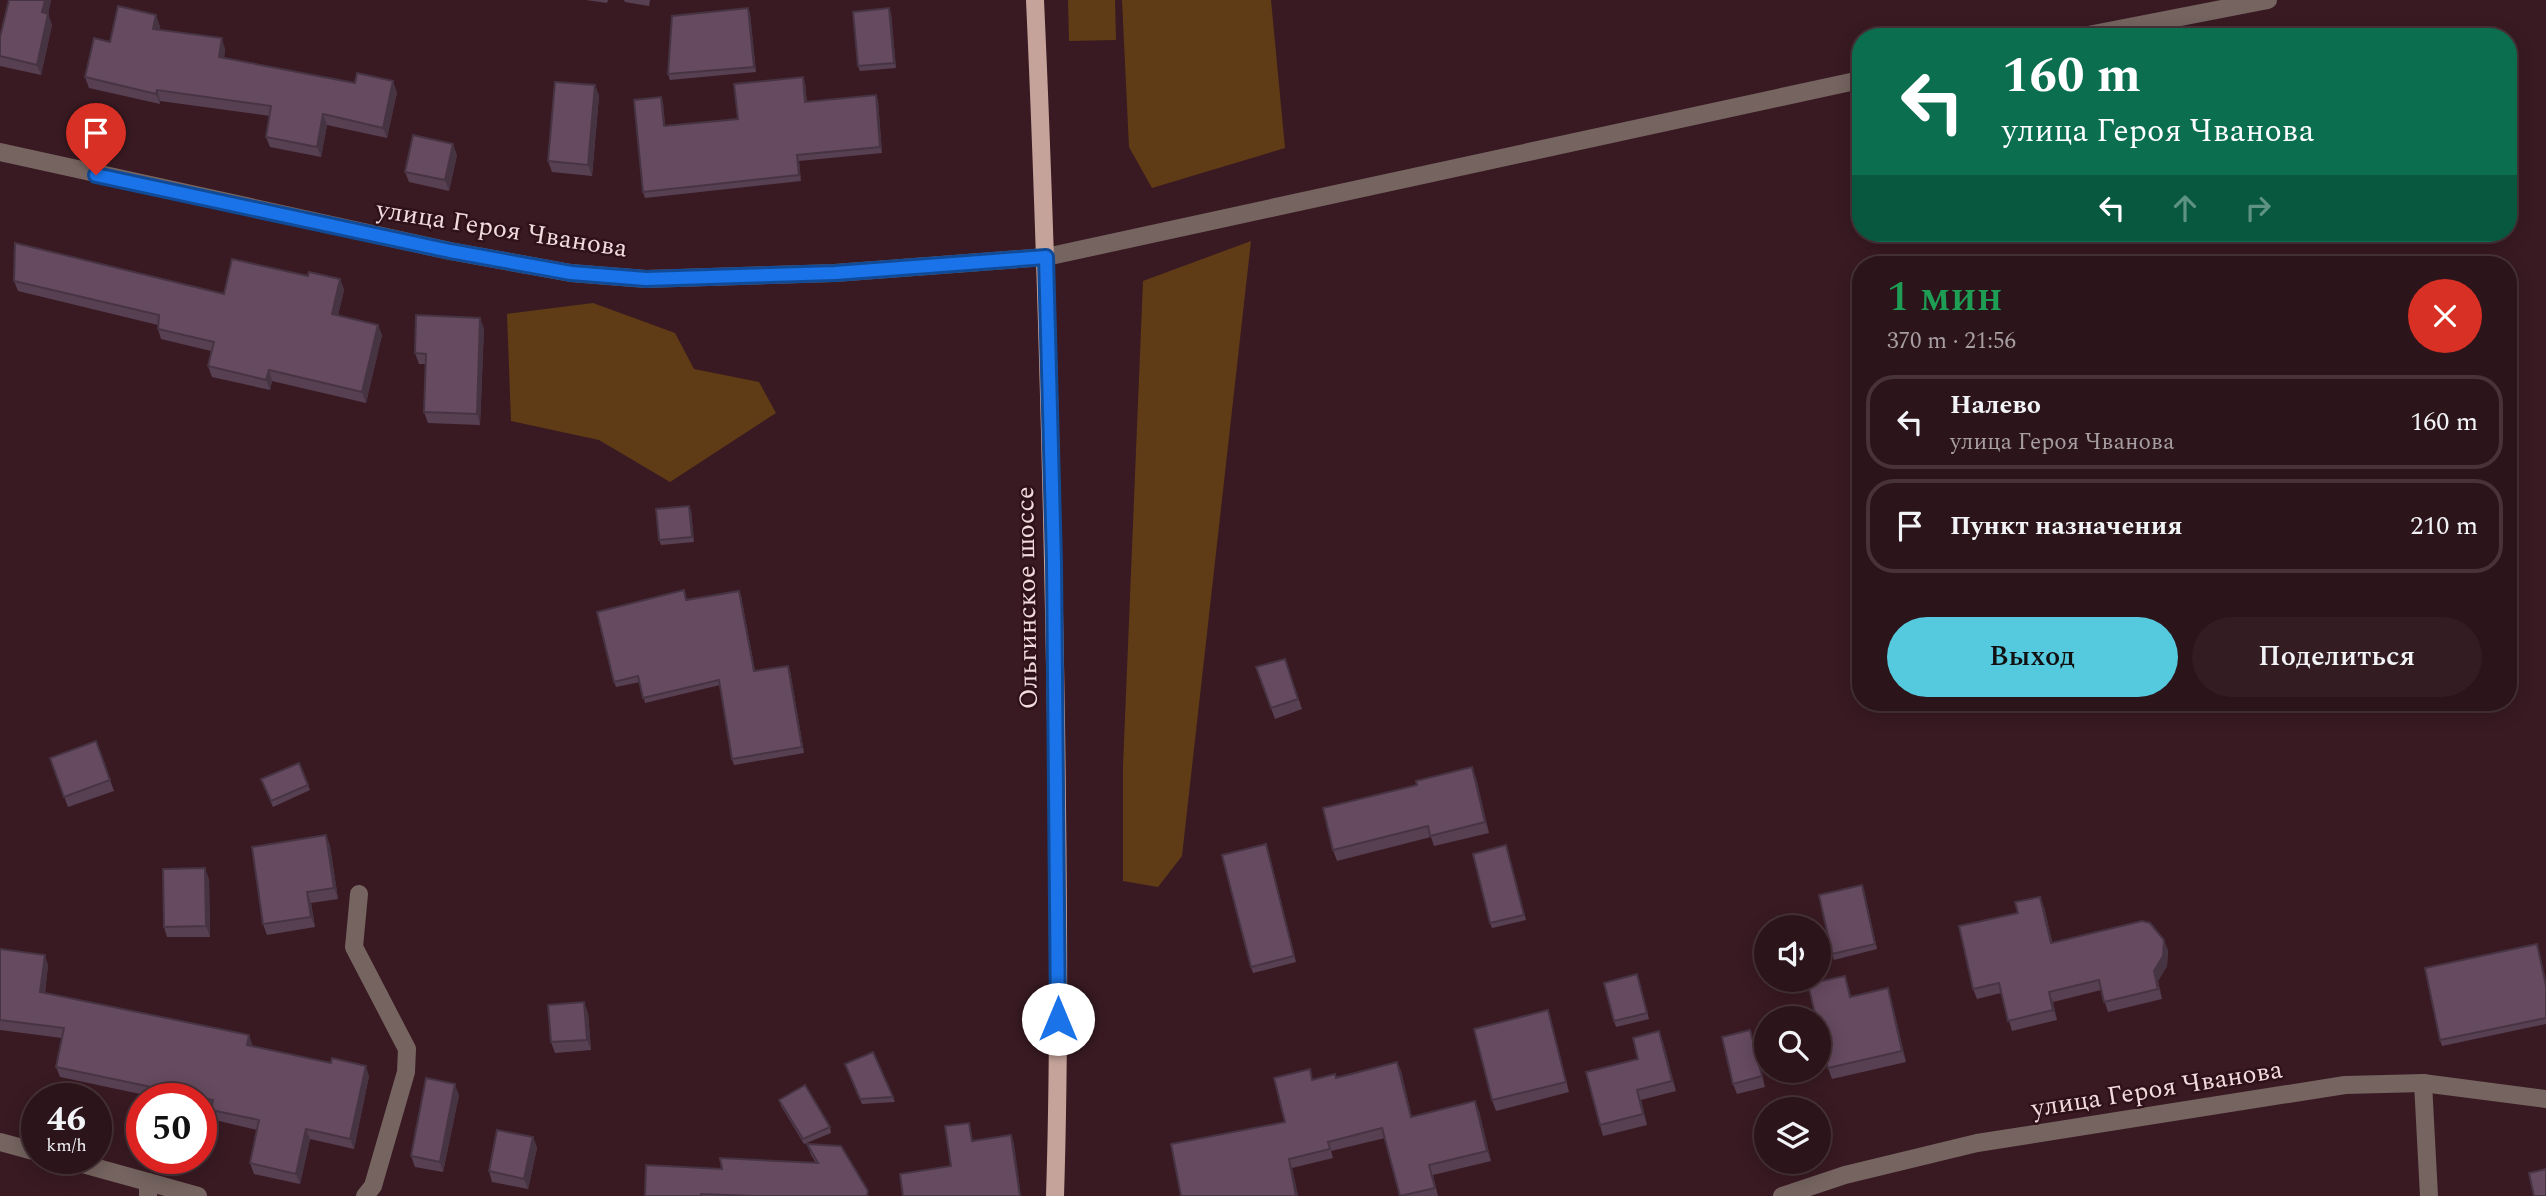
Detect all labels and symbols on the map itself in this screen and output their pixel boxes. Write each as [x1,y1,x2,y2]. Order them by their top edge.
pin [66,103,126,175]
street label: улица Героя Чванова [373,189,631,269]
street label: Ольгинское шоссе [1005,486,1049,710]
position arrow [1021,982,1095,1056]
street label: улица Героя Чванова [2028,1049,2286,1129]
speed limit sign: 50 [126,1083,217,1174]

